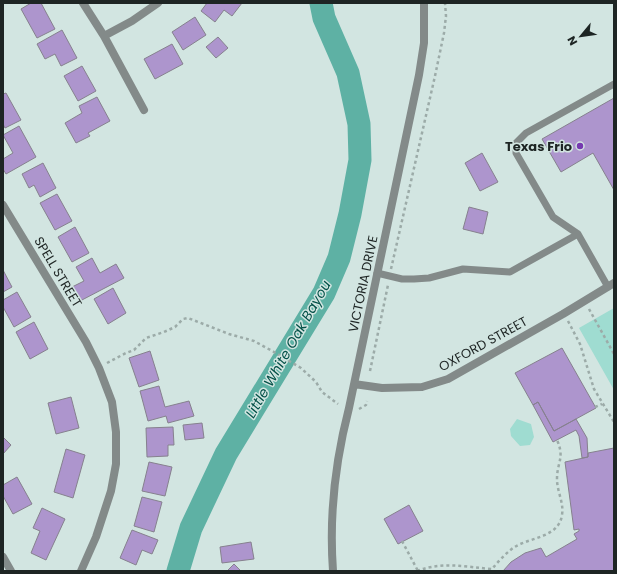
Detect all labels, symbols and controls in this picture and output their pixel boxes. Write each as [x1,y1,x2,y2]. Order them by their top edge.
north arrow [561,16,601,56]
text: N [563,33,581,48]
place label: Texas Frio [505,137,572,156]
marker: Texas Frio [575,141,585,151]
street label: SPELL STREET [29,233,87,311]
street label: VICTORIA DRIVE [343,234,383,334]
water label: Little White Oak Bayou [240,277,336,421]
street label: OXFORD STREET [435,312,531,376]

